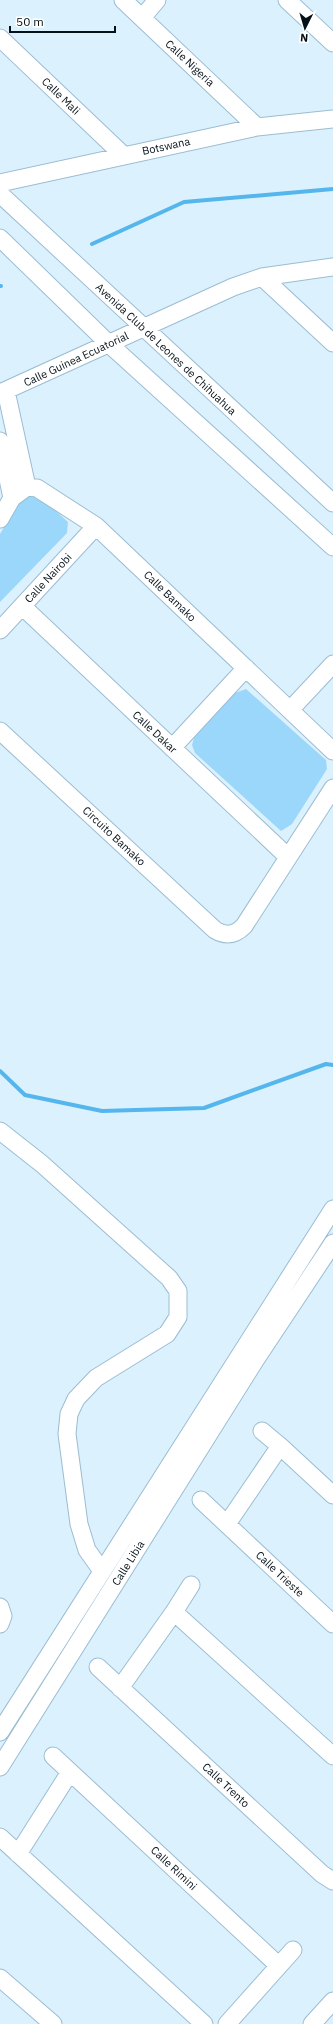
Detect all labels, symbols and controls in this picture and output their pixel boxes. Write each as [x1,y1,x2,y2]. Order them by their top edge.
scale bar [10,8,115,34]
north arrow [285,8,325,48]
text: 50 m [16,14,44,29]
text: N [300,31,309,45]
street label: Calle Nigeria [162,37,218,89]
street label: Calle Mali [39,74,83,118]
street label: Botswana [141,134,191,158]
street label: Avenida Club de Leones de Chihuahua [93,280,239,418]
street label: Calle Guinea Ecuatorial [21,329,131,389]
street label: Calle Nairobi [21,550,75,606]
street label: Calle Bamako [141,567,199,625]
street label: Calle Dakar [130,708,180,756]
street label: Circuito Bamako [80,803,148,869]
street label: Calle Libia [109,1538,147,1588]
street label: Calle Trieste [253,1548,307,1600]
street label: Calle Trento [200,1760,252,1810]
street label: Calle Rimini [148,1843,200,1893]

